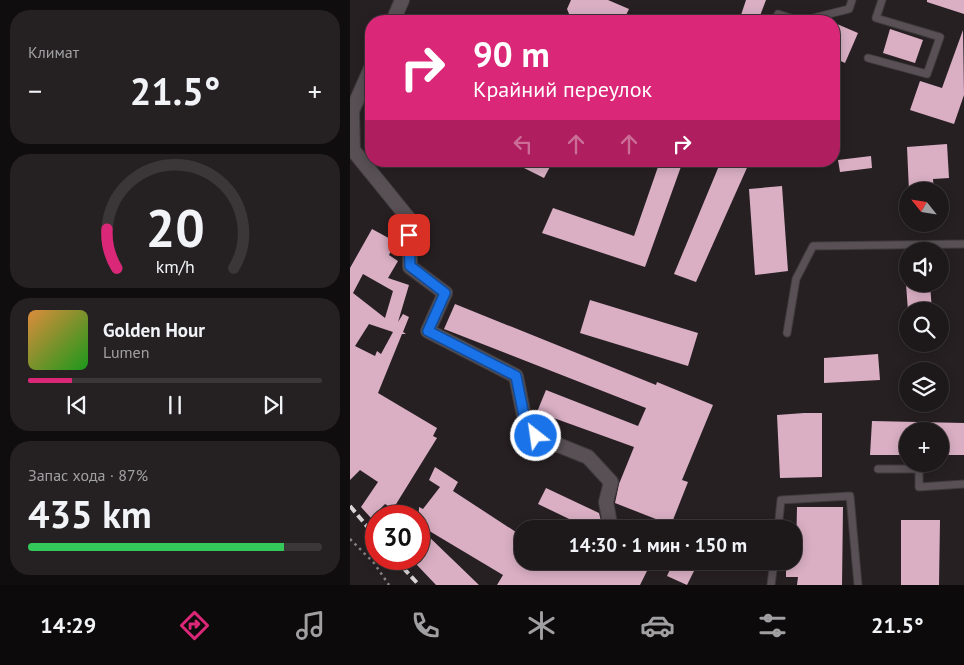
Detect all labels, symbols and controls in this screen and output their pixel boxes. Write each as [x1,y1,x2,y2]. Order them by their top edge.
text: 90 m [473,31,550,77]
icon: right [390,35,455,100]
text: Климат [28,42,79,62]
text: 21.5° [130,66,220,115]
text: − [28,72,42,109]
text: + [308,72,322,109]
text: Крайний переулок [473,75,652,103]
icon: left [509,130,537,158]
icon: ahead [562,130,590,158]
icon: ahead [615,130,643,158]
icon: right [668,130,696,158]
north arrow [899,182,949,232]
map controls [899,182,949,472]
text: 20 [146,194,204,261]
pin [388,214,430,256]
icon: arrive [395,221,423,249]
button: sound [899,242,949,292]
text: km/h [155,255,195,278]
button: search [899,302,949,352]
text: Golden Hour [103,318,205,342]
text: Lumen [103,342,149,362]
button: layers [899,362,949,412]
icon: previous [63,391,91,419]
icon: pause [161,391,189,419]
icon: next [259,391,287,419]
position arrow [509,409,561,461]
button: + [899,422,949,472]
text: Запас хода · 87% [28,465,148,485]
text: 435 km [28,489,152,538]
speed limit sign: 30 [365,505,430,570]
text: 14:30 · 1 мин · 150 m [569,533,747,557]
icon: directions [177,608,212,643]
icon: music [293,608,328,643]
icon: phone [408,608,443,643]
icon: climate [524,608,559,643]
icon: car [640,608,675,643]
icon: filters [755,608,790,643]
text: 14:29 [40,611,96,639]
text: 21.5° [871,611,924,639]

